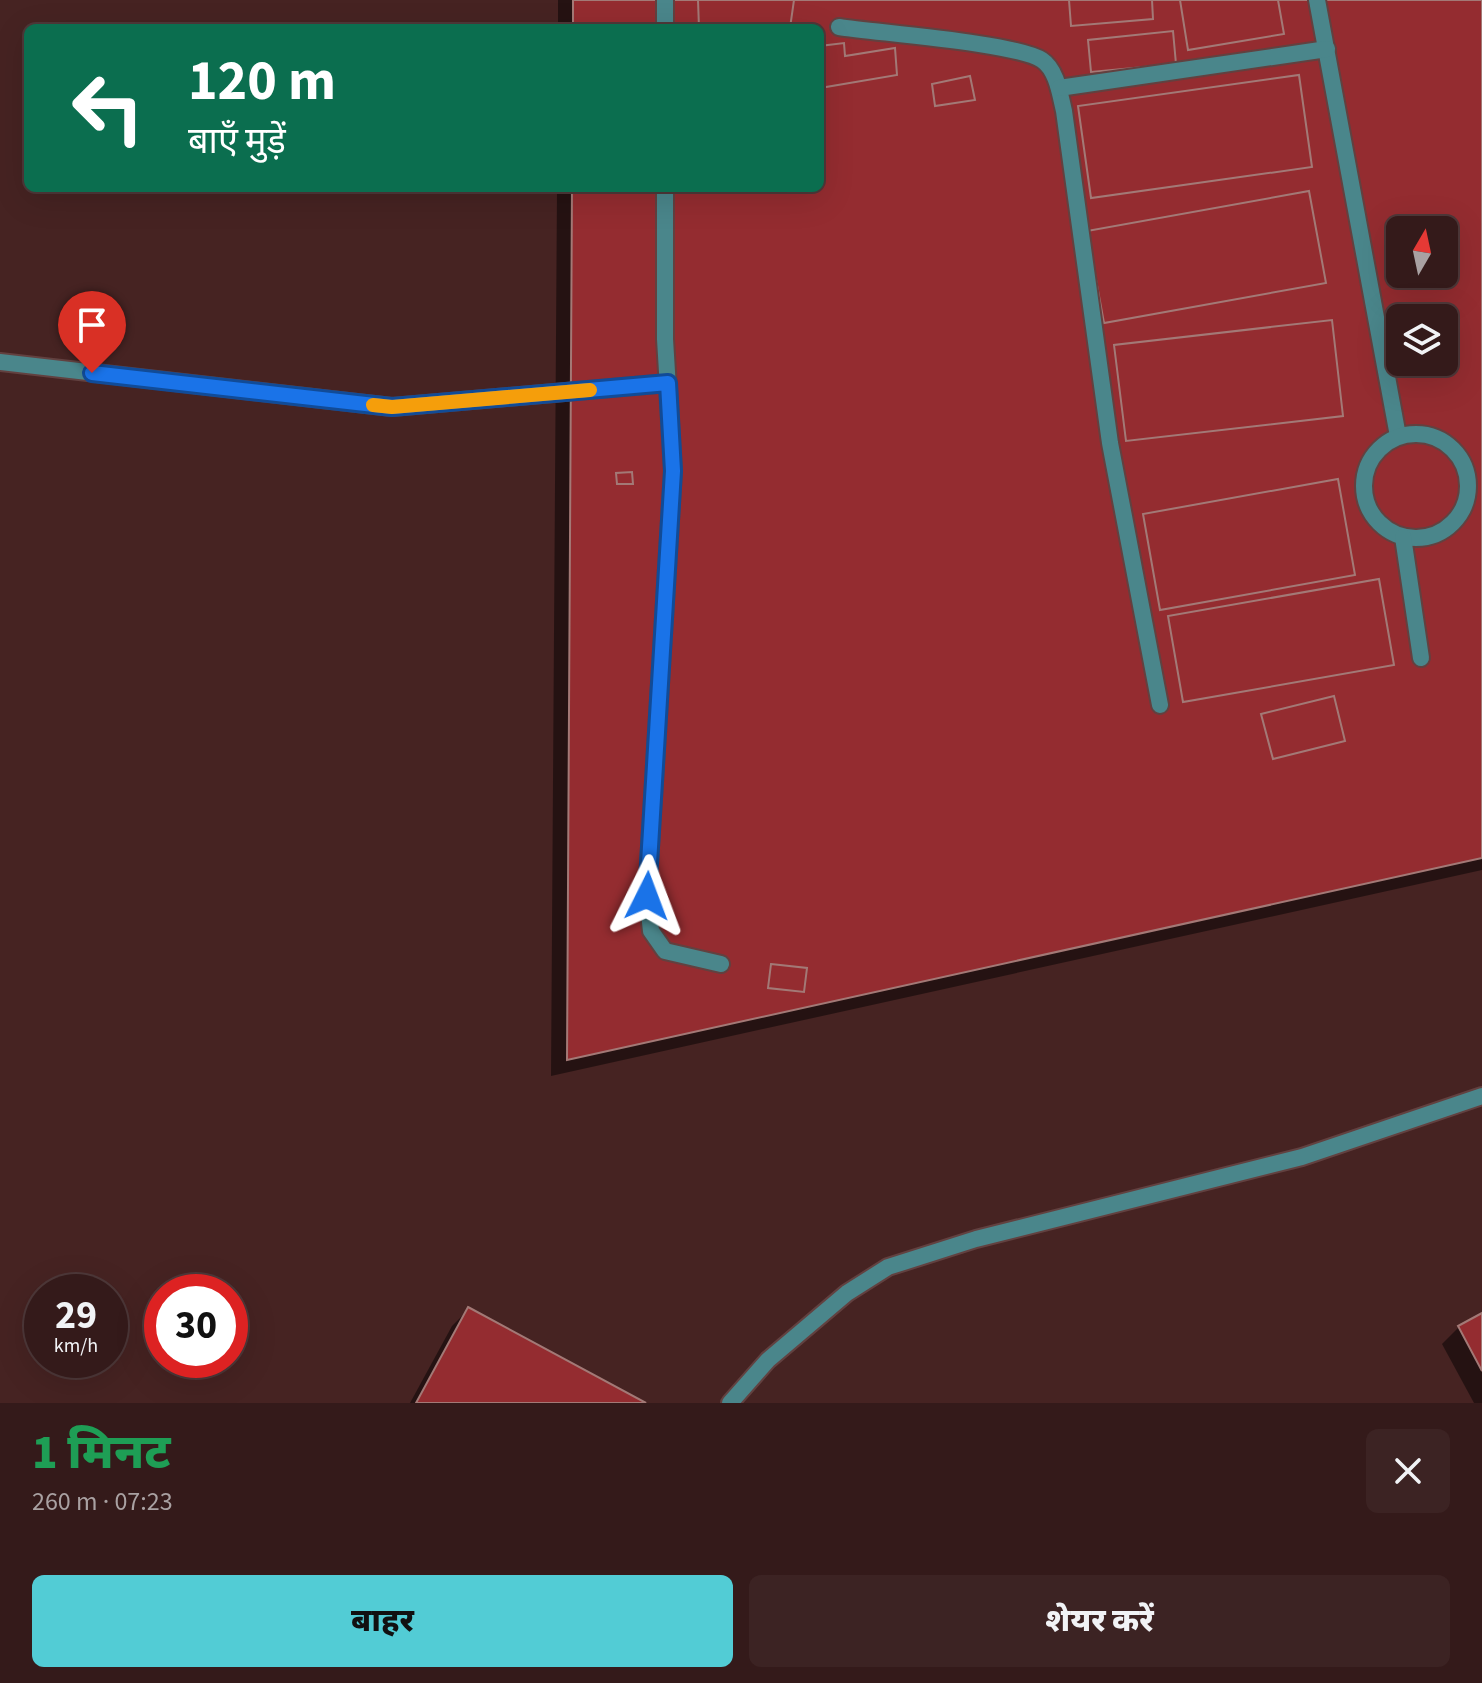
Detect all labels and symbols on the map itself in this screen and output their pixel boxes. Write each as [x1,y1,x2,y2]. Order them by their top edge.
north arrow [1386,216,1458,288]
pin [58,291,126,373]
position arrow [605,854,689,938]
speed limit sign: 30 [144,1274,248,1378]

